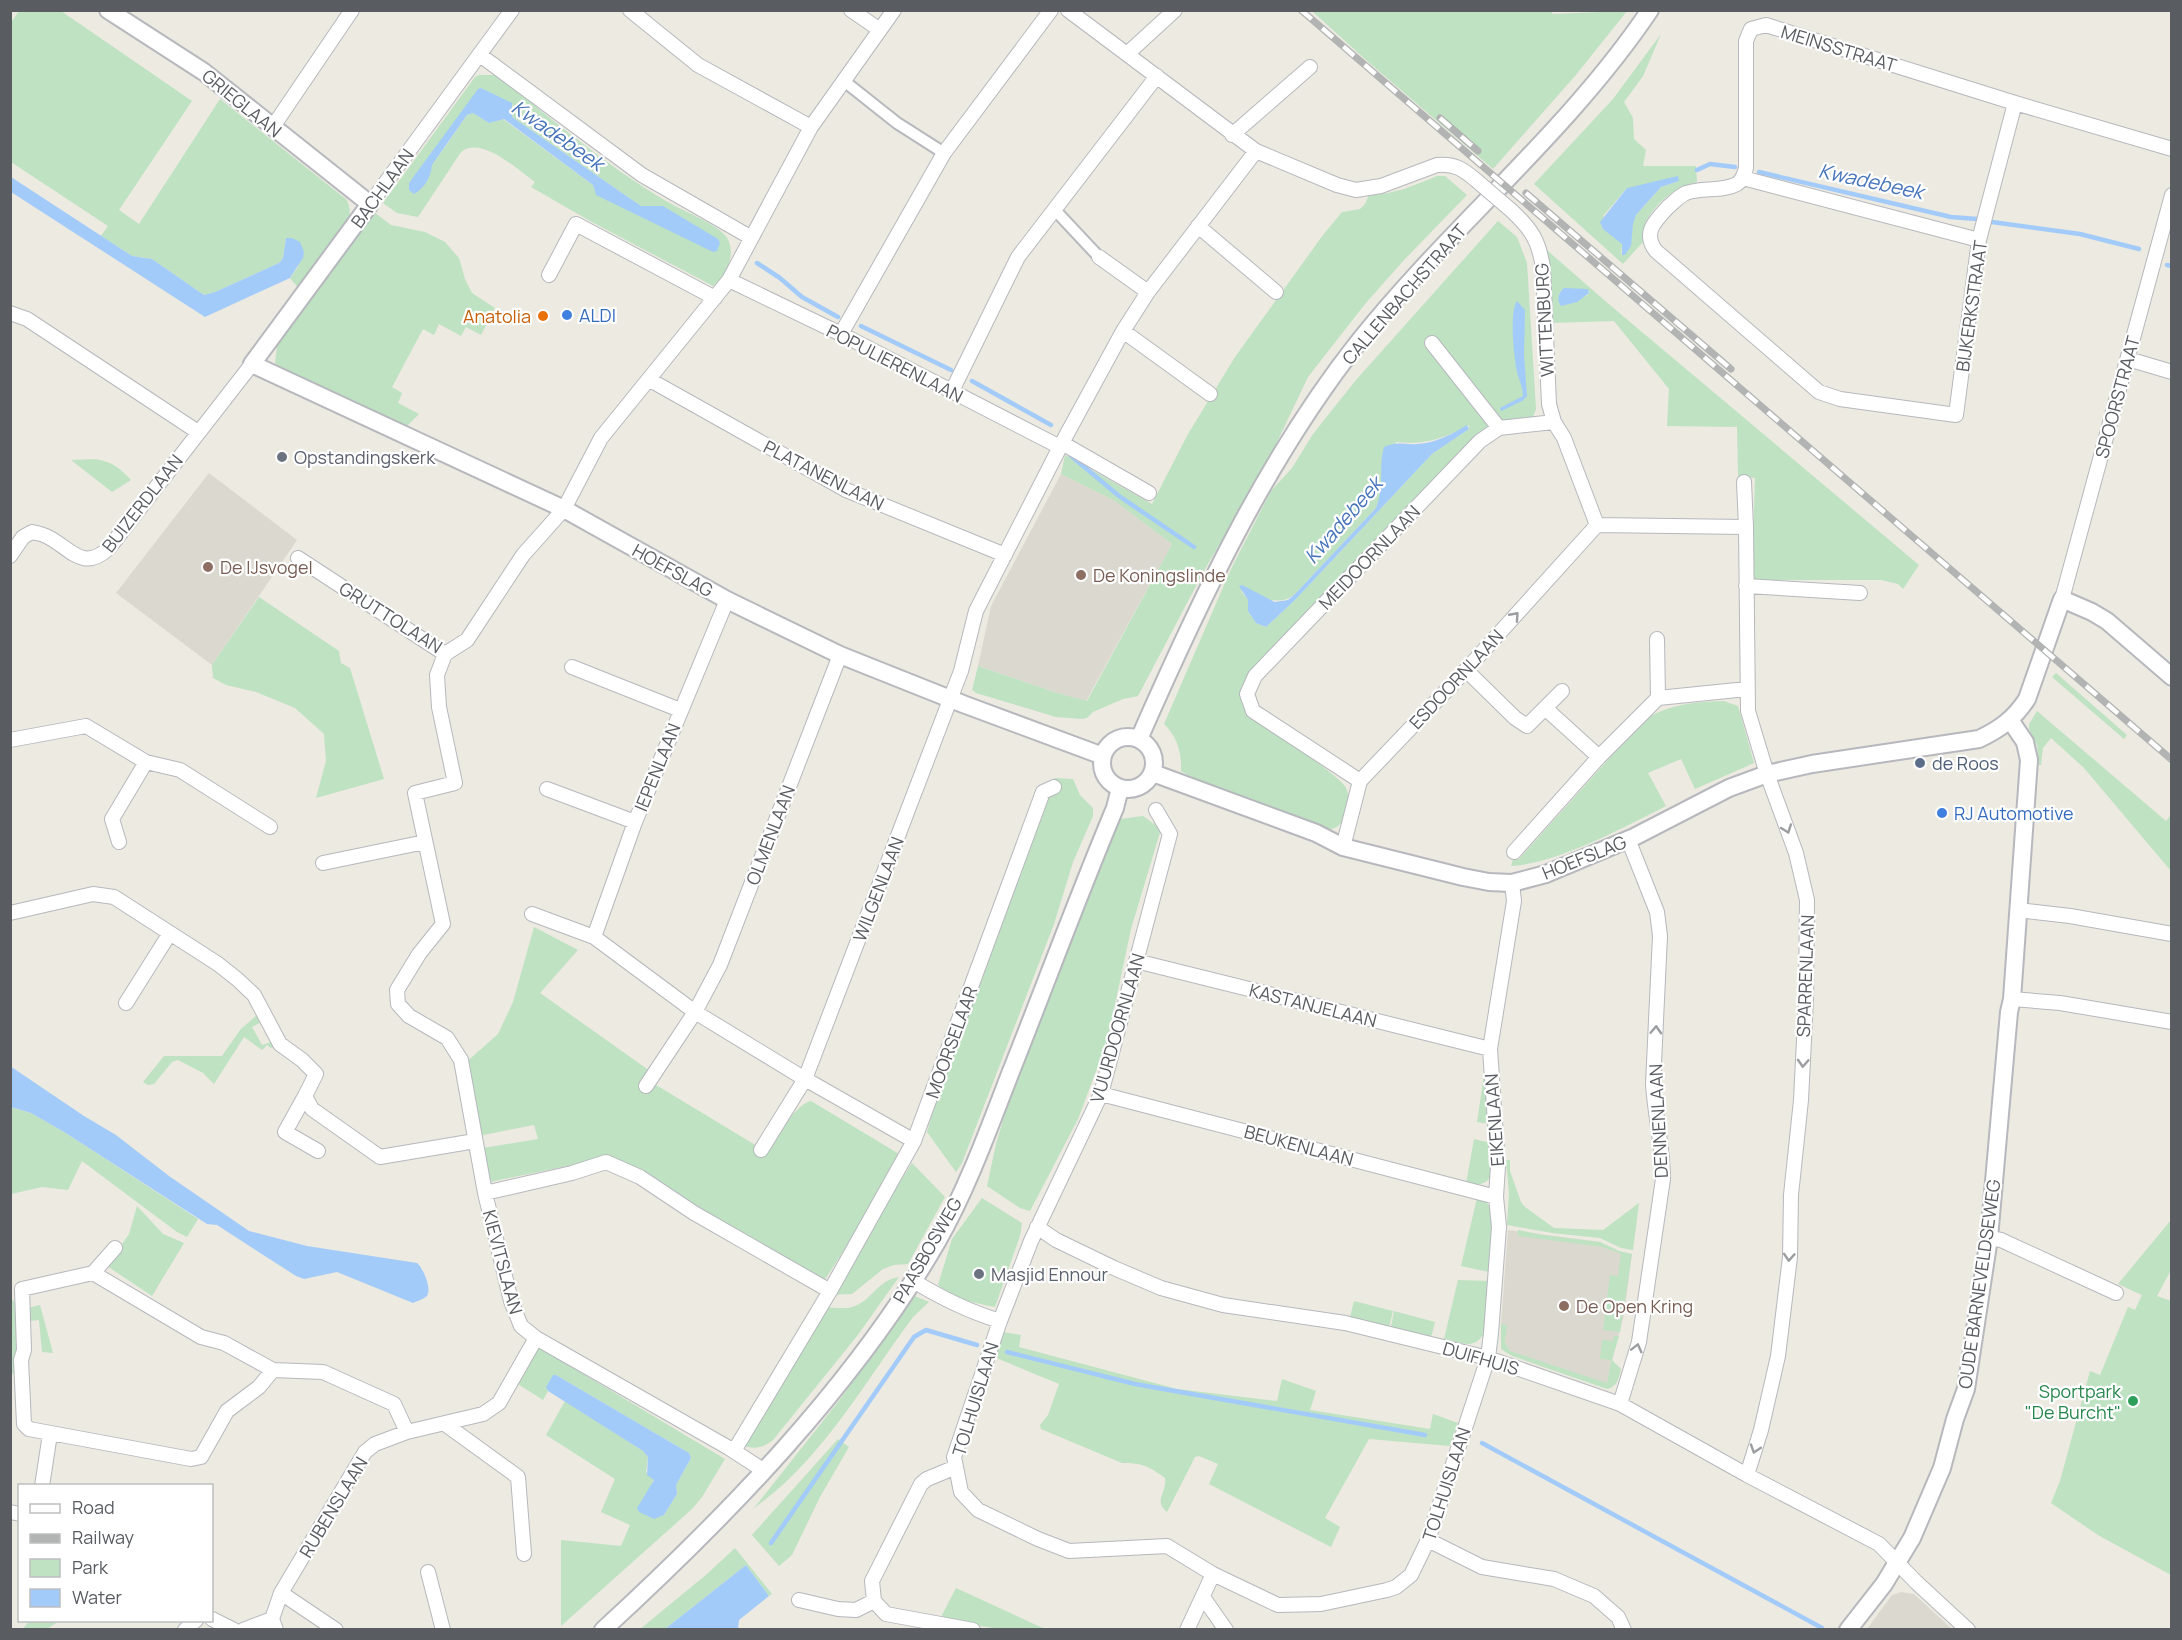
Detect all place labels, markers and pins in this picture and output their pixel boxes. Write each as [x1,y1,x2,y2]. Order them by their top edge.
place label: ALDI [579,303,616,327]
place label: Anatolia [463,304,531,328]
marker: ALDI [560,308,574,322]
marker: Anatolia [536,309,550,323]
place label: Opstandingskerk [294,445,436,469]
marker: Opstandingskerk [275,450,289,464]
place label: De IJsvogel [220,555,313,579]
marker: De IJsvogel [201,560,215,574]
place label: De Koningslinde [1093,563,1226,587]
marker: De Koningslinde [1074,568,1088,582]
place label: de Roos [1932,751,1999,775]
marker: de Roos [1913,756,1927,770]
place label: RJ Automotive [1954,801,2073,825]
marker: RJ Automotive [1935,806,1949,820]
place label: Masjid Ennour [991,1262,1108,1286]
marker: Masjid Ennour [972,1267,986,1281]
place label: De Open Kring [1576,1294,1693,1318]
marker: De Open Kring [1557,1299,1571,1313]
place label: Sportpark "De Burcht" [2025,1379,2122,1424]
marker: Sportpark "De Burcht" [2126,1394,2140,1408]

